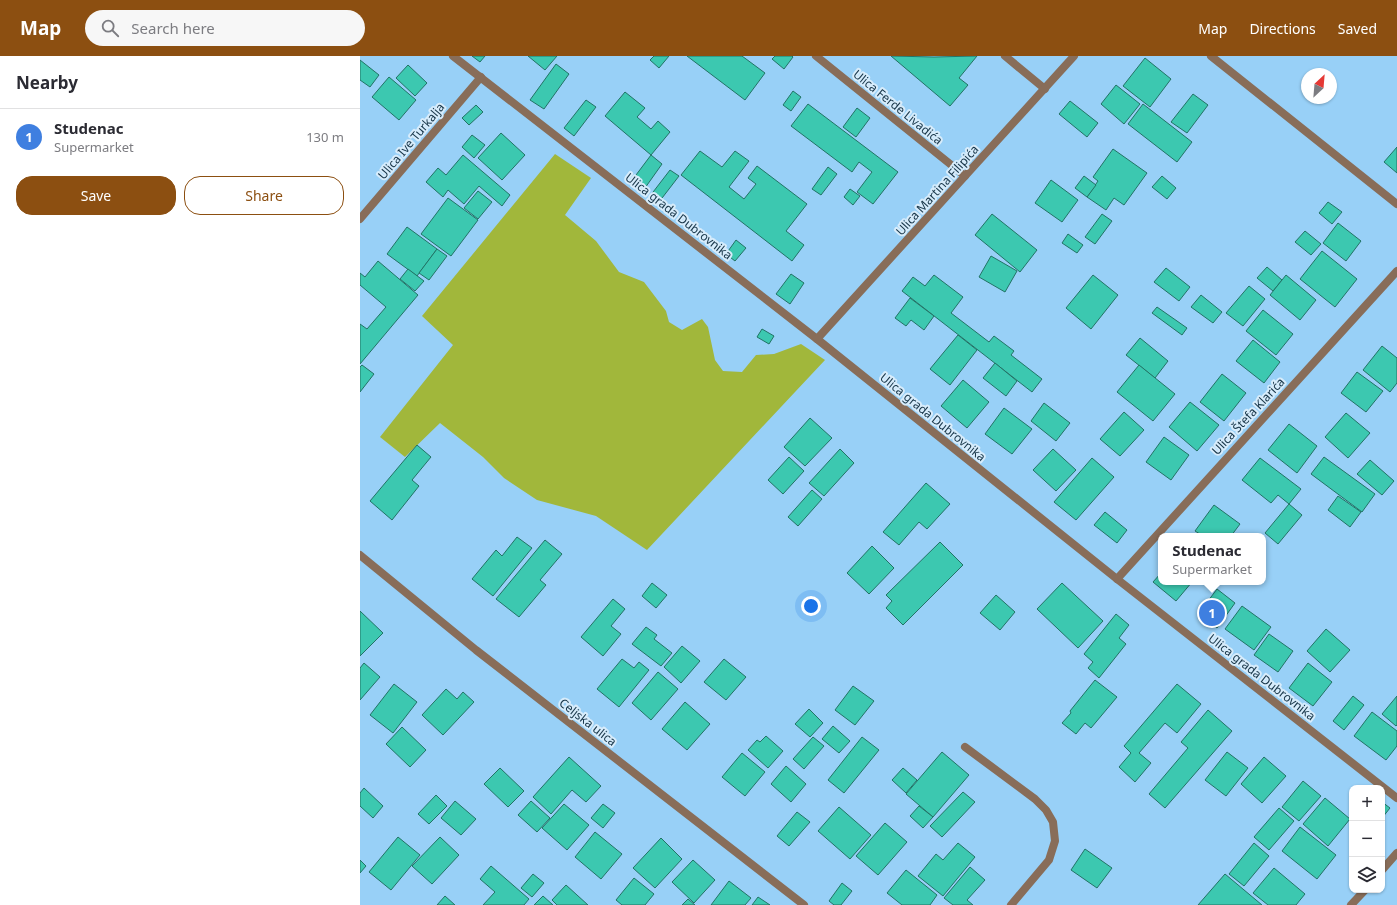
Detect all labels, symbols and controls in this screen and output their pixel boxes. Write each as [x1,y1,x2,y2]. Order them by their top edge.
search box [85,10,365,46]
text: Map [20,15,61,41]
icon: search [99,17,121,39]
text: Search here [131,18,215,38]
text: Map [1198,19,1227,38]
text: Directions [1249,19,1316,38]
text: Saved [1338,19,1377,38]
street label: Ulica Ferde Livadića [850,66,946,148]
north arrow [1301,68,1337,104]
text: Nearby [16,71,78,94]
street label: Ulica Ive Turkalja [374,99,448,183]
text: Studenac [54,118,123,138]
text: 1 [25,128,33,146]
text: 130 m [306,128,344,146]
text: Supermarket [54,138,134,156]
street label: Ulica Martina Filipića [892,141,982,239]
street label: Ulica grada Dubrovnika [622,169,736,263]
button: Save [16,176,176,215]
button: Share [184,176,344,215]
street label: Ulica grada Dubrovnika [876,369,990,465]
street label: Ulica Štefa Klarića [1208,374,1288,458]
popup [1158,533,1266,585]
text: Studenac [1172,540,1242,560]
text: Supermarket [1172,560,1252,578]
your location [801,596,821,616]
pin: 1 [1199,598,1225,628]
street label: Ulica grada Dubrovnika [1205,630,1319,724]
street label: Celjska ulica [556,694,620,750]
map controls [1349,785,1385,893]
button: + [1349,785,1385,821]
button: − [1349,821,1385,857]
button: layers [1349,857,1385,893]

